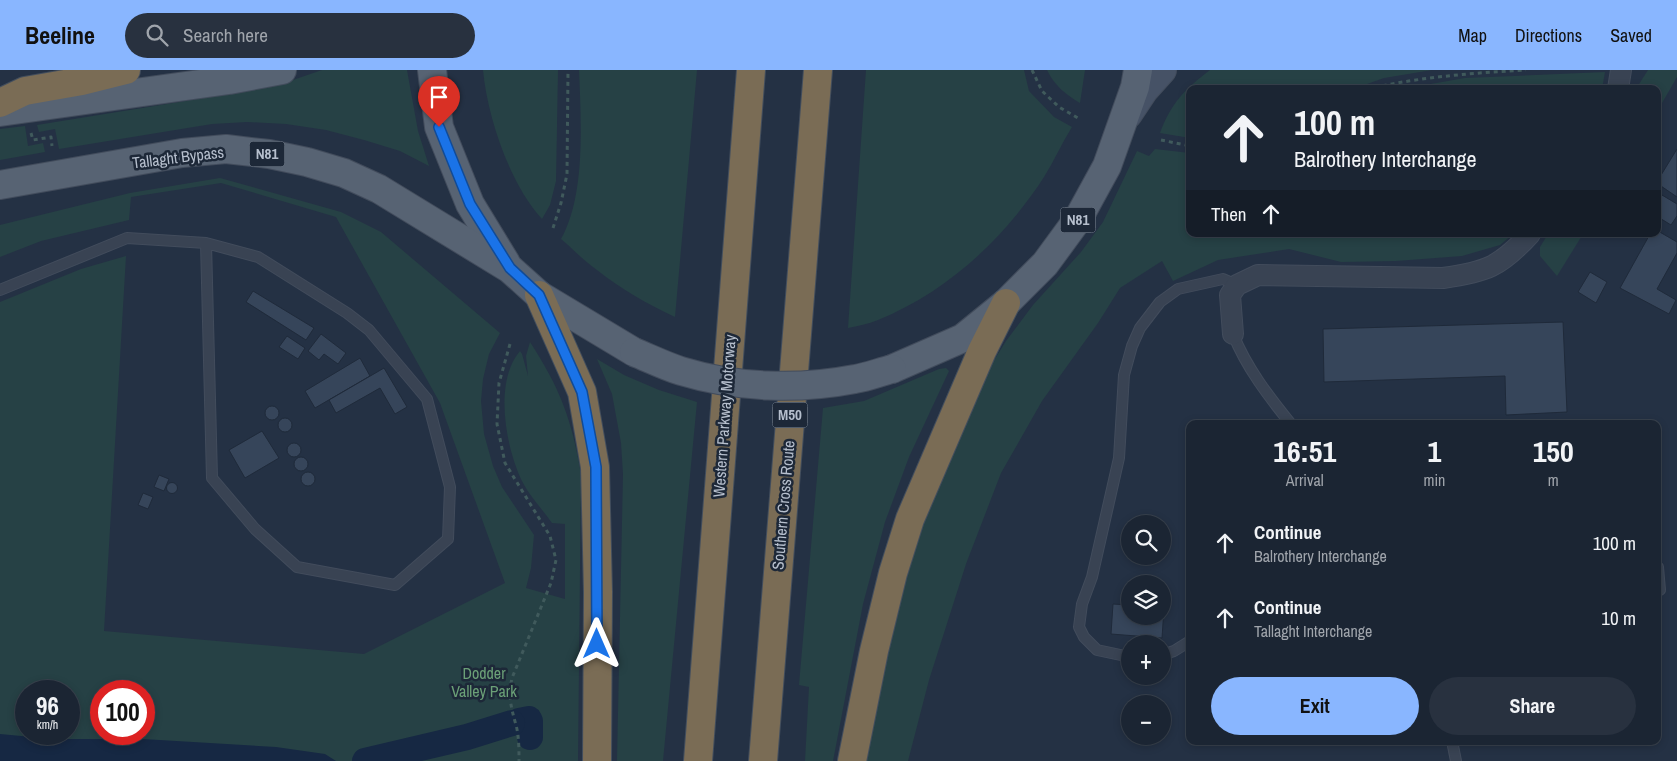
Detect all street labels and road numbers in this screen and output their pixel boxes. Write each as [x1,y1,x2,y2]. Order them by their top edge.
street label: Tallaght Bypass [131,140,225,174]
road number: N81 [250,142,284,166]
road number: N81 [1060,208,1096,232]
street label: Western Parkway Motorway [707,333,741,498]
road number: M50 [772,402,808,428]
street label: Southern Cross Route [766,439,800,571]

